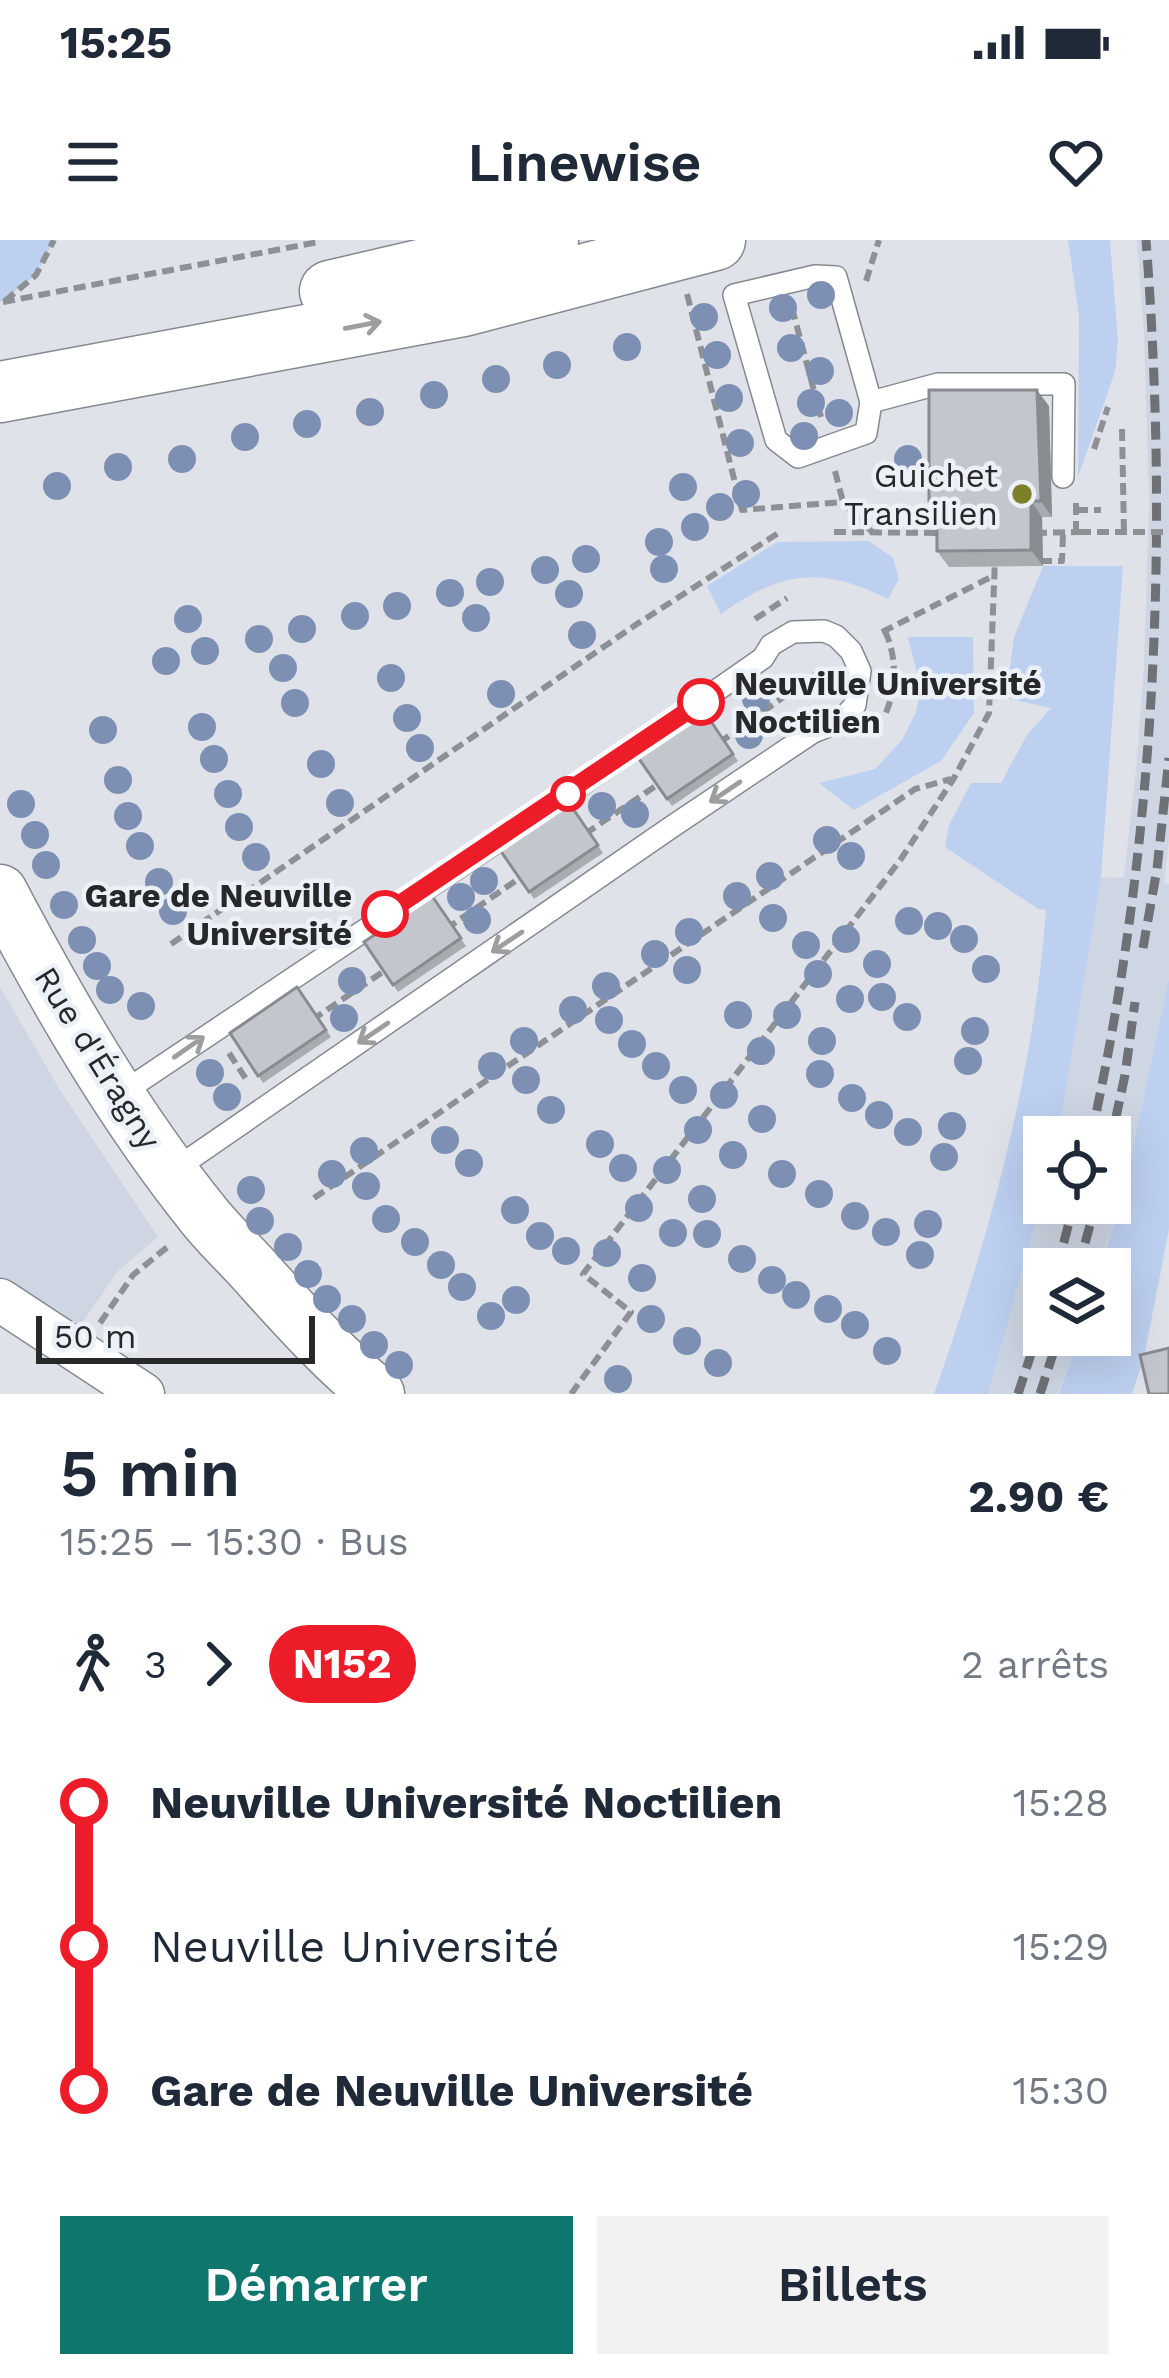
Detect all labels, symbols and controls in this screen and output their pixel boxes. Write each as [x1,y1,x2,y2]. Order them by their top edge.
text: 15:25 [60,16,172,69]
icon: menu [60,129,126,195]
icon: heart [1043,129,1109,195]
text: Linewise [467,131,702,194]
one-way arrow [342,313,381,335]
place label: Guichet Transilien [844,456,998,533]
marker: Guichet Transilien [1009,481,1035,507]
place label: Neuville Université Noctilien [734,664,1042,741]
marker: Neuville Université Noctilien [679,680,723,724]
unlabelled marker [552,778,584,810]
one-way arrow [708,779,742,804]
place label: Gare de Neuville Université [85,876,352,953]
marker: Gare de Neuville Université [363,892,407,936]
one-way arrow [490,929,524,954]
street label: Rue d'Éragny [26,959,170,1157]
one-way arrow [357,1020,391,1045]
one-way arrow [171,1035,205,1060]
map controls [1023,1116,1131,1356]
button: locate [1023,1116,1131,1224]
button: layers [1023,1248,1131,1356]
scale bar [36,1310,315,1363]
text: 50 m [54,1317,136,1356]
text: 5 min [60,1435,240,1512]
text: 2.90 € [968,1470,1109,1523]
text: 15:25 – 15:30 · Bus [60,1519,409,1564]
icon: walk [60,1631,126,1697]
icon: forward [185,1631,251,1697]
text: N152 [293,1639,392,1688]
text: 3 [144,1642,167,1687]
text: 2 arrêts [961,1642,1109,1687]
text: Neuville Université Noctilien [150,1776,782,1829]
text: 15:28 [1013,1780,1109,1825]
text: Neuville Université [150,1920,559,1973]
text: 15:29 [1013,1924,1109,1969]
text: Gare de Neuville Université [150,2064,753,2117]
text: 15:30 [1013,2068,1109,2113]
button: Démarrer [60,2216,573,2354]
button: Billets [597,2216,1109,2354]

